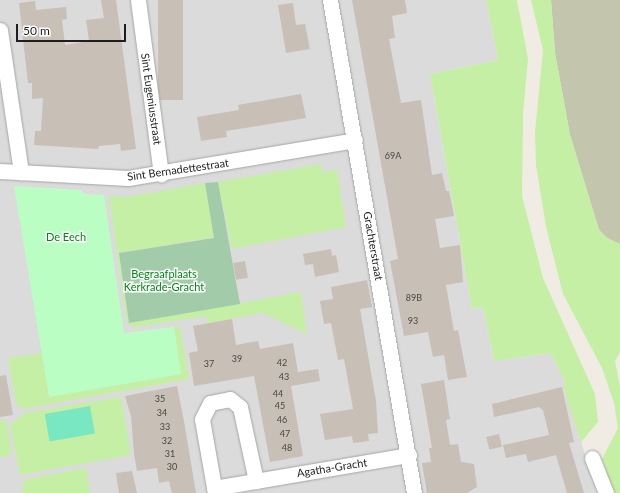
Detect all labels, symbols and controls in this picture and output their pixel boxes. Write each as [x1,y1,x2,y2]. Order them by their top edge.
scale bar [18,16,128,42]
text: 50 m [23,23,50,38]
street label: Sint Eugeniusstraat [138,52,164,146]
house number: 69A [385,151,401,161]
street label: Sint Bernadettestraat [126,156,230,184]
street label: Grachterstraat [360,211,386,281]
park label: De Eech [46,230,86,244]
park label: Begraafplaats Kerkrade-Gracht [124,268,204,294]
house number: 89B [406,293,422,303]
house number: 93 [408,316,418,326]
house number: 39 [232,354,242,364]
house number: 42 [277,358,287,368]
house number: 37 [204,359,214,369]
house number: 43 [279,372,289,382]
house number: 44 [273,389,283,399]
house number: 35 [155,394,165,404]
house number: 45 [275,401,285,411]
house number: 34 [157,408,167,418]
house number: 46 [277,415,287,425]
house number: 33 [160,422,170,432]
house number: 47 [280,429,290,439]
house number: 32 [162,436,172,446]
house number: 48 [282,443,292,453]
house number: 31 [165,449,175,459]
street label: Agatha-Gracht [296,456,368,480]
house number: 30 [167,462,177,472]

